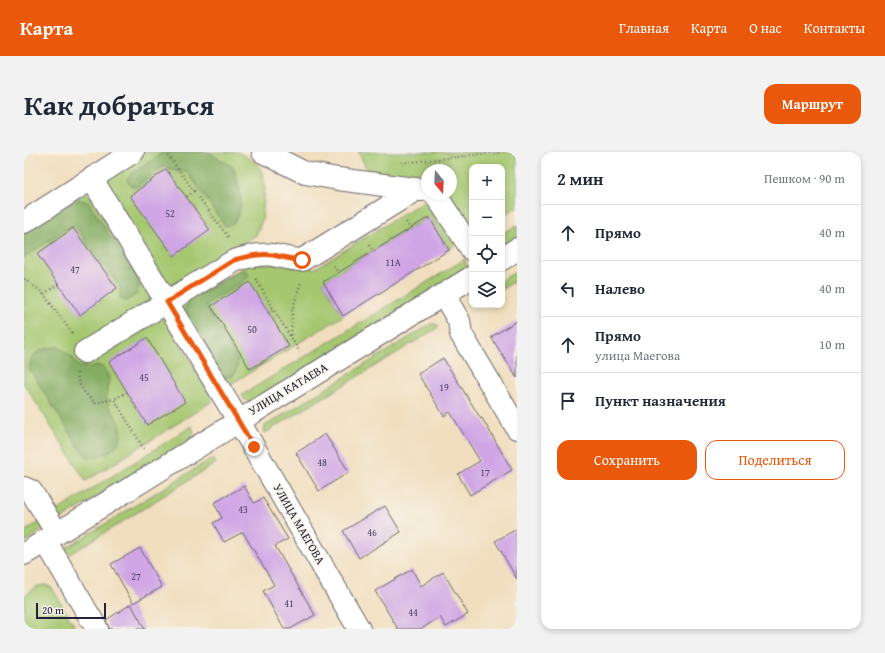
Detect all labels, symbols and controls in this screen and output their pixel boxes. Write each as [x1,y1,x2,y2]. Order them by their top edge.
text: Карта [20,14,73,42]
text: Главная [619,18,669,38]
text: Карта [691,18,727,38]
text: О нас [749,18,782,38]
text: Контакты [804,18,865,38]
text: Как добраться [24,84,214,125]
button: Маршрут [764,84,861,124]
north arrow [421,164,457,200]
map controls [469,164,505,308]
button: + [469,164,505,200]
text: 2 мин [557,166,603,191]
text: Пешком · 90 m [764,169,845,188]
button: − [469,200,505,236]
house number: 52 [165,206,175,221]
icon: ahead [557,222,579,244]
text: Прямо [595,222,641,243]
text: 40 m [819,223,845,242]
button: locate [469,236,505,272]
route start [293,251,311,269]
house number: 11А [385,255,401,270]
house number: 47 [70,262,80,277]
button: layers [469,272,505,308]
icon: left [557,278,579,300]
text: Налево [595,278,645,299]
text: 40 m [819,279,845,298]
house number: 50 [247,322,257,337]
text: Прямо [595,325,641,346]
icon: ahead [557,334,579,356]
text: 10 m [819,335,845,354]
text: улица Маегова [595,346,680,365]
street label: УЛИЦА КАТАЕВА [245,358,331,419]
house number: 45 [139,370,149,385]
house number: 19 [439,380,449,395]
icon: arrive [557,390,579,412]
text: Пункт назначения [595,390,726,411]
route end [245,438,263,456]
button: Сохранить [557,440,697,480]
button: Поделиться [705,440,845,480]
house number: 48 [317,455,327,470]
house number: 17 [480,465,490,480]
street label: УЛИЦА МАЕГОВА [269,480,330,568]
house number: 43 [238,502,248,517]
house number: 46 [367,525,377,540]
house number: 27 [131,569,141,584]
house number: 41 [284,596,294,611]
scale bar [36,601,106,620]
text: 20 m [42,602,64,618]
house number: 44 [408,605,418,620]

